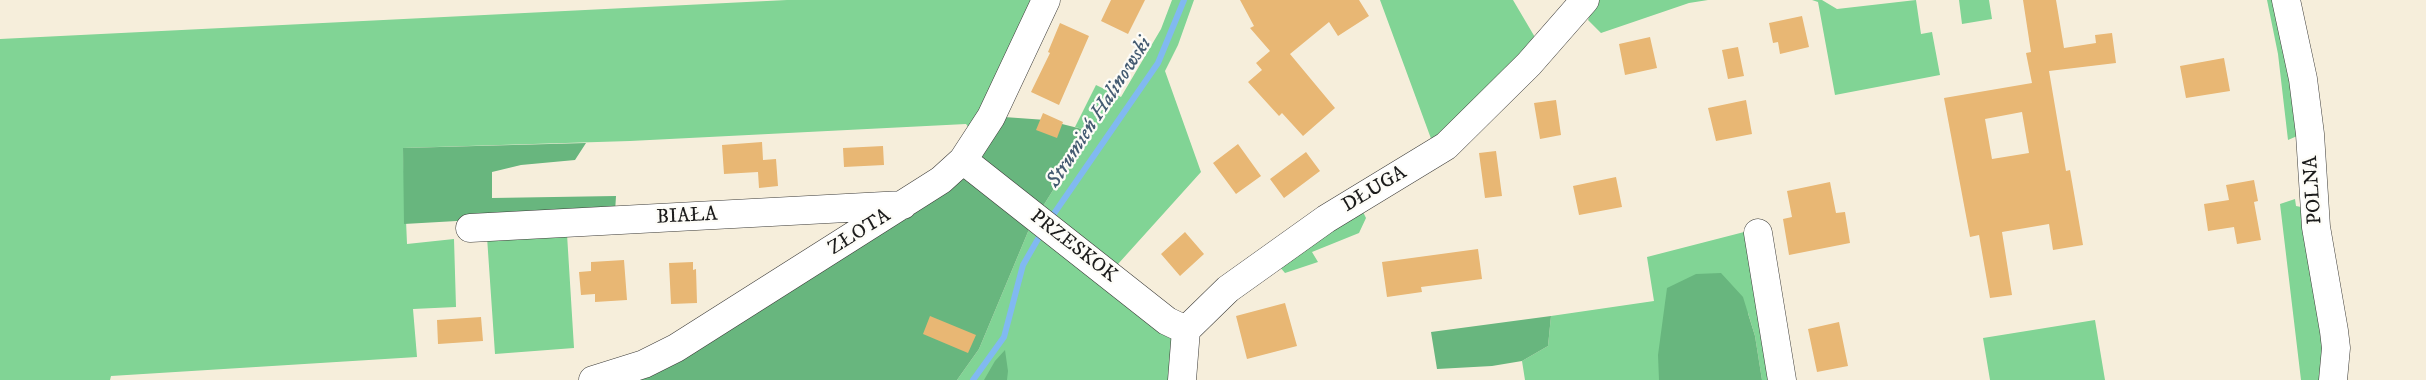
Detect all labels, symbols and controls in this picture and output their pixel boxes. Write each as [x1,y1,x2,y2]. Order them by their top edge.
water label: Strumień Halinowski [1042,33,1158,193]
street label: POLNA [2300,155,2328,225]
street label: DŁUGA [1338,161,1412,219]
street label: BIAŁA [656,203,718,231]
street label: ZŁOTA [824,205,896,261]
street label: PRZESKOK [1025,206,1121,288]

